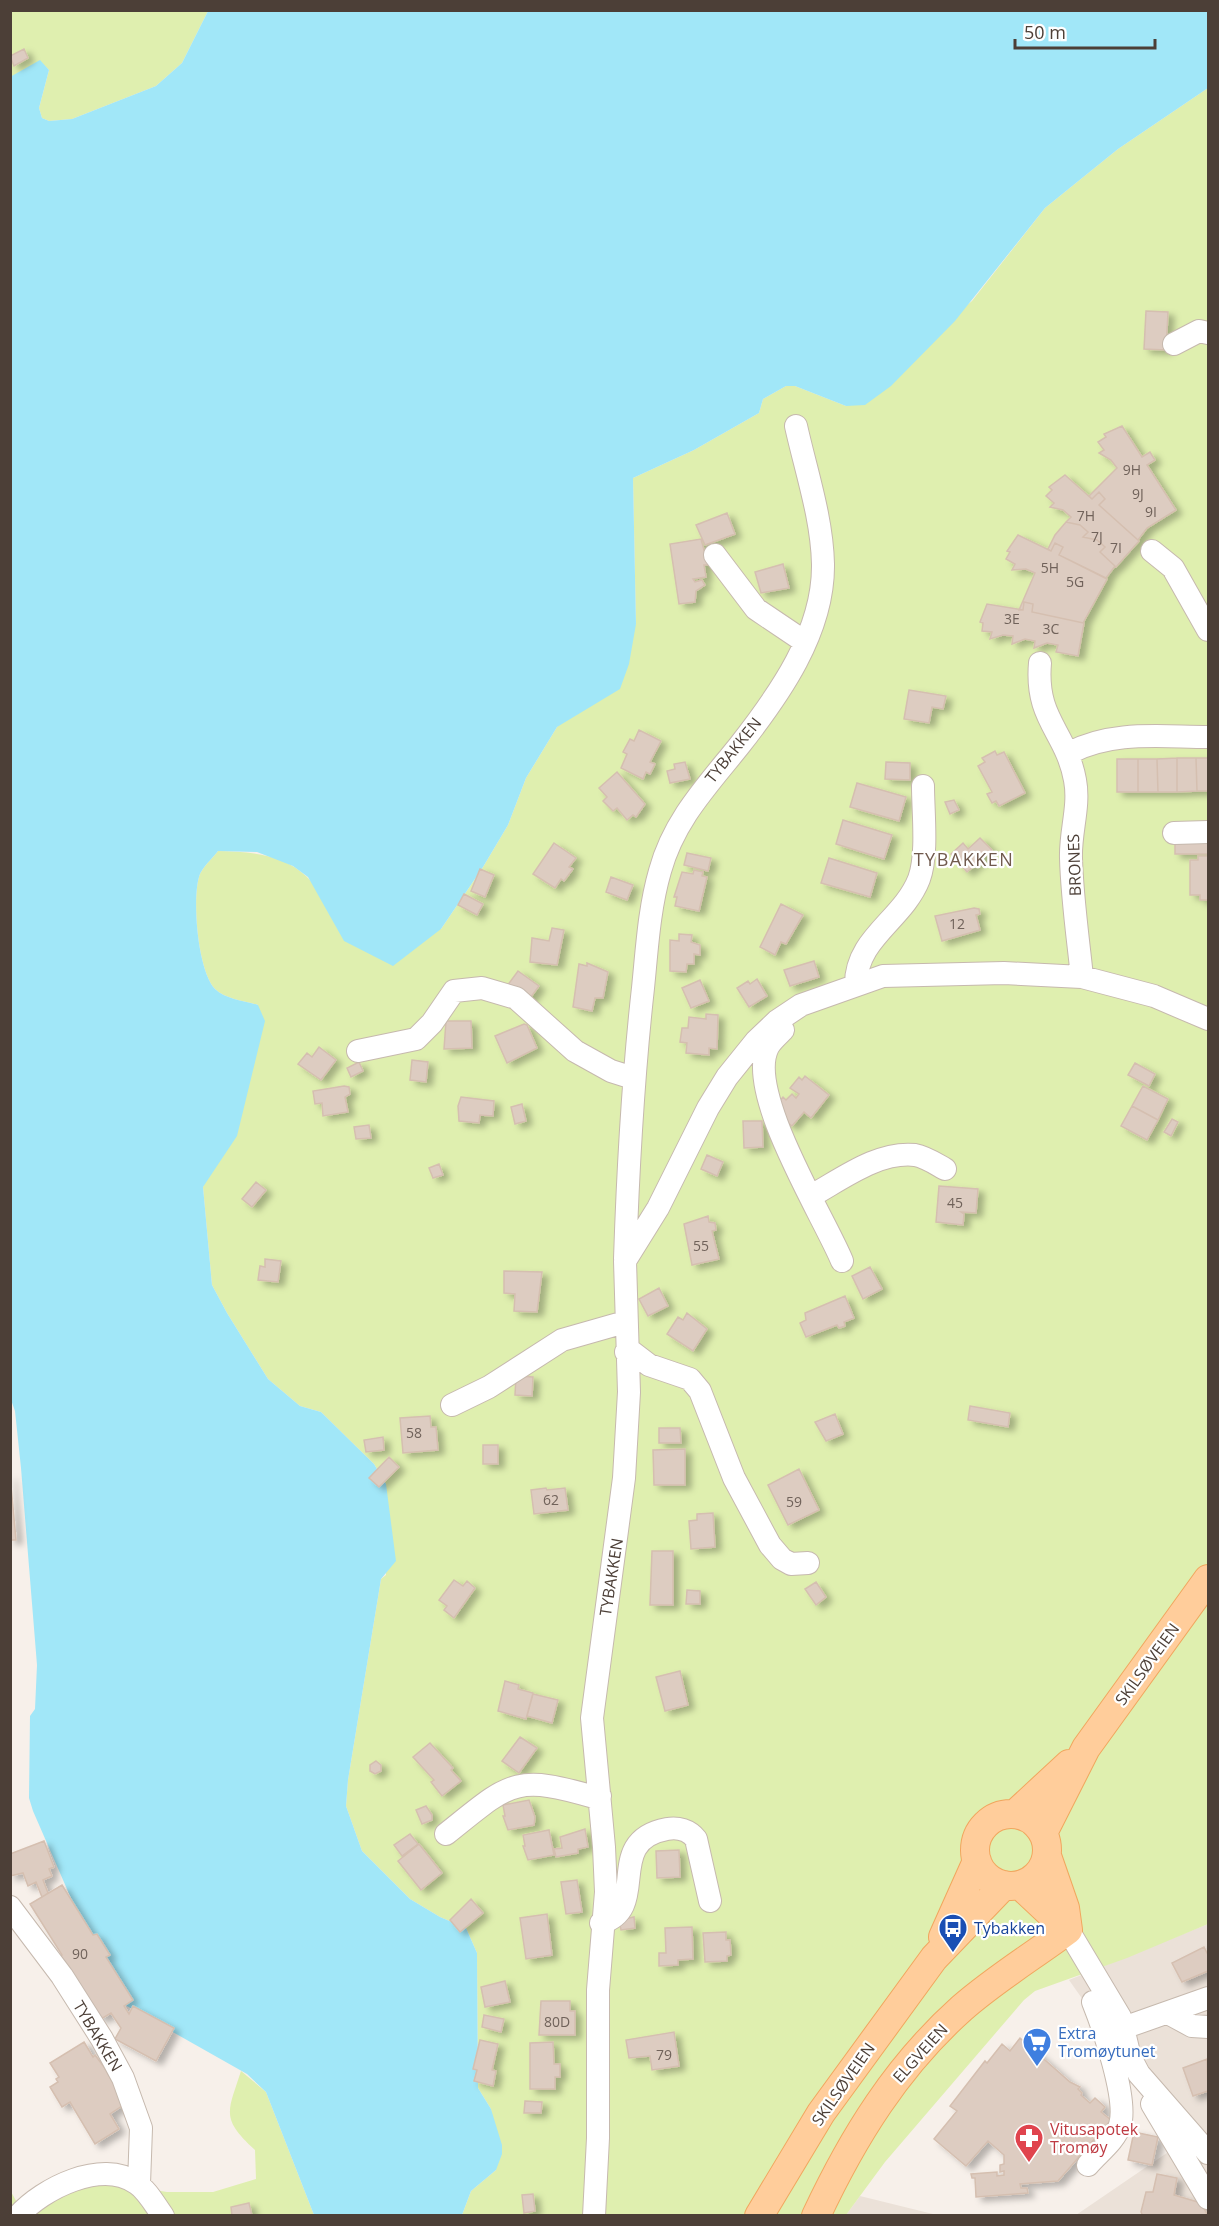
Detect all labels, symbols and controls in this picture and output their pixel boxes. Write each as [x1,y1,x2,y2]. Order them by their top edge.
scale bar [1015,12,1154,50]
text: 50 m [1024,20,1066,44]
house number: 9H [1123,460,1141,479]
house number: 9J [1132,484,1144,503]
house number: 9I [1145,502,1157,521]
house number: 7H [1077,506,1095,525]
house number: 7J [1091,527,1103,546]
house number: 7I [1110,538,1122,557]
house number: 5H [1041,558,1059,577]
house number: 5G [1066,572,1084,591]
house number: 3E [1004,609,1020,628]
house number: 3C [1043,619,1060,638]
street label: TYBAKKEN [700,712,766,788]
street label: BRONES [1062,833,1086,897]
district label: TYBAKKEN [914,847,1014,871]
house number: 12 [949,914,965,933]
house number: 45 [947,1193,963,1212]
house number: 55 [693,1236,709,1255]
house number: 58 [406,1423,422,1442]
house number: 62 [543,1490,559,1509]
house number: 59 [786,1492,802,1511]
street label: TYBAKKEN [594,1536,628,1618]
street label: SKILSØVEIEN [1110,1619,1184,1709]
bus stop icon: Tybakken [937,1912,969,1954]
place label: Tybakken [974,1917,1045,1939]
house number: 90 [72,1944,88,1963]
street label: TYBAKKEN [68,1997,128,2075]
house number: 80D [544,2012,570,2031]
street label: ELGVEIEN [887,2019,953,2087]
place label: Extra Tromøytunet [1058,2022,1156,2062]
supermarket icon: Extra Tromøytunet [1021,2026,1053,2068]
street label: SKILSØVEIEN [806,2038,880,2130]
house number: 79 [656,2045,672,2064]
place label: Vitusapotek Tromøy [1050,2118,1139,2158]
pharmacy icon: Vitusapotek Tromøy [1013,2122,1045,2164]

